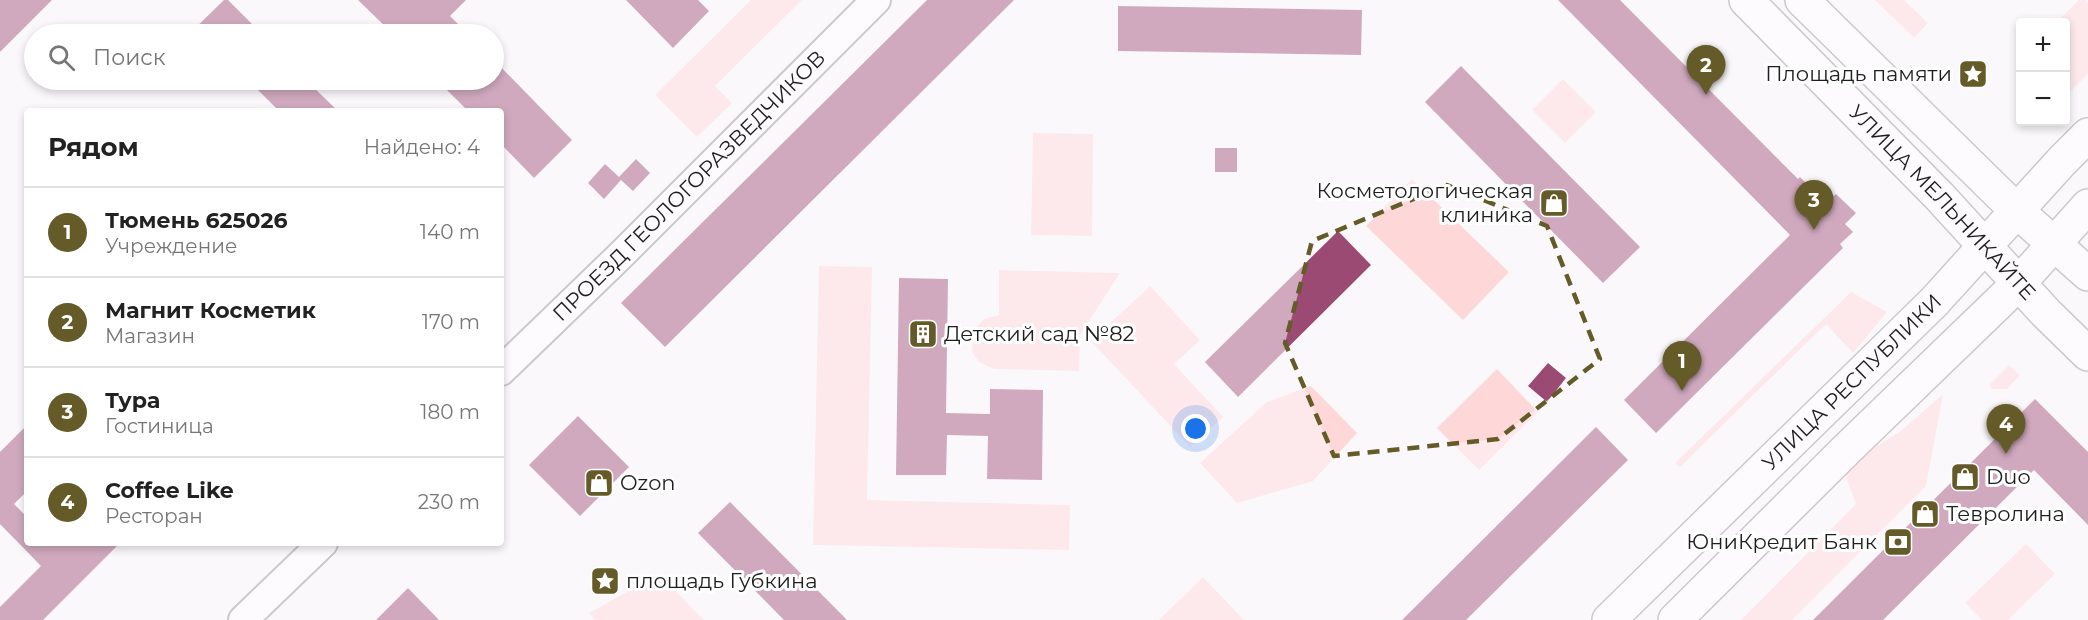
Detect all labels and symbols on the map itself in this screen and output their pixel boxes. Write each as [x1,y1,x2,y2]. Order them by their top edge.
street label: ПРОЕЗД ГЕОЛОГОРАЗВЕДЧИКОВ [547,45,830,326]
pin: 2 [1686,46,1726,95]
place icon: Площадь памяти [1957,58,1989,90]
place label: Площадь памяти [1765,61,1952,86]
street label: УЛИЦА МЕЛЬНИКАЙТЕ [1844,99,2041,305]
place label: Косметологическая клиника [1316,178,1533,227]
pin: 3 [1794,180,1834,230]
shop icon: Косметологическая клиника [1538,187,1570,219]
street label: УЛИЦА РЕСПУБЛИКИ [1757,289,1946,475]
building icon: Детский сад №82 [907,318,939,350]
place label: Детский сад №82 [944,321,1135,346]
pin: 1 [1662,342,1702,391]
pin: 4 [1986,404,2026,454]
your location [1181,414,1210,443]
shop icon: Duo [1949,461,1981,493]
place label: Duo [1986,464,2031,489]
shop icon: Ozon [583,467,615,499]
place label: Ozon [620,470,676,495]
shop icon: Тевролина [1909,498,1941,530]
place label: Тевролина [1946,501,2065,526]
bank icon: ЮниКредит Банк [1882,526,1914,558]
place label: ЮниКредит Банк [1686,529,1877,554]
place icon: площадь Губкина [589,565,621,597]
place label: площадь Губкина [626,568,817,593]

